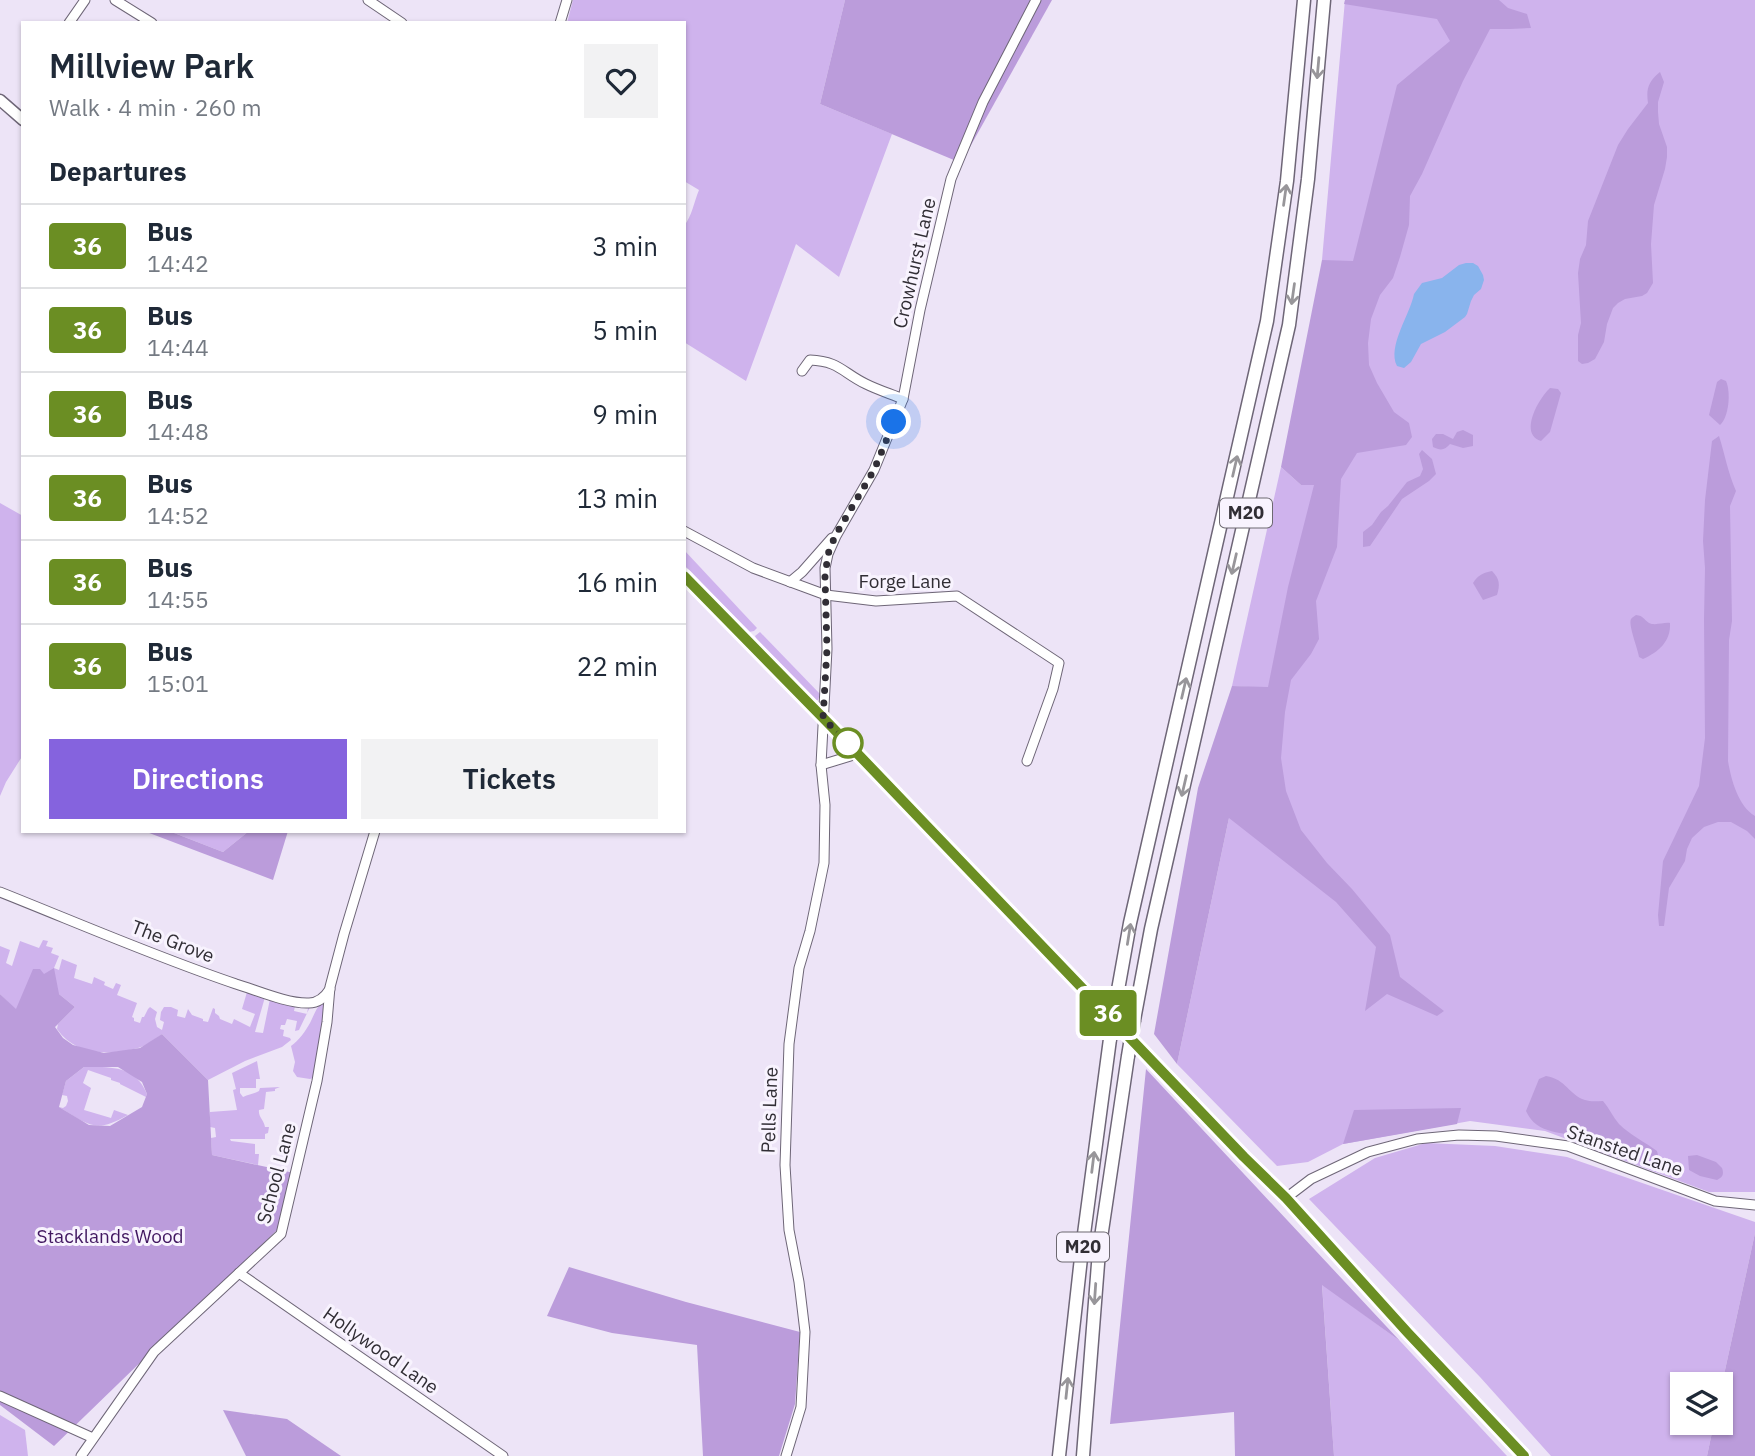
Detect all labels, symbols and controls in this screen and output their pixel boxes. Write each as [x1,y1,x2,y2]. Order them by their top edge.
text: Millview Park [49,44,254,87]
button: heart [584,44,658,118]
one-way arrow [1311,56,1324,79]
text: Walk · 4 min · 260 m [49,92,262,122]
text: Departures [49,154,187,188]
one-way arrow [1279,184,1292,207]
street label: Crowhurst Lane [887,195,941,331]
text: Bus [147,214,193,248]
text: 3 min [592,229,658,263]
text: 36 [73,230,102,262]
text: 14:42 [147,248,209,278]
one-way arrow [1286,282,1299,305]
text: Bus [147,298,193,332]
text: 5 min [592,313,658,347]
text: 36 [73,314,102,346]
text: 14:44 [147,332,209,362]
text: Bus [147,382,193,416]
text: 9 min [592,397,658,431]
text: 36 [73,398,102,430]
your location [876,404,911,439]
text: 14:48 [147,416,209,446]
one-way arrow [1229,455,1242,478]
text: Bus [147,466,193,500]
text: 13 min [577,481,658,515]
text: 36 [73,482,102,514]
road number: M20 [1220,499,1272,528]
text: 14:52 [147,500,209,530]
text: Bus [147,550,193,584]
one-way arrow [1227,552,1241,575]
text: 16 min [577,565,658,599]
text: 36 [73,566,102,598]
street label: Forge Lane [858,569,952,593]
text: 14:55 [147,584,209,614]
text: Bus [147,634,193,668]
text: 22 min [577,649,658,683]
text: 36 [73,650,102,682]
text: 15:01 [147,668,209,698]
one-way arrow [1178,677,1192,700]
unlabelled marker [833,728,863,758]
button: Directions [49,739,347,819]
button: Tickets [361,739,658,819]
one-way arrow [1177,774,1190,797]
street label: The Grove [128,914,218,968]
one-way arrow [1122,923,1135,946]
line badge: 36 [1076,990,1140,1036]
text: 36 [1094,997,1122,1029]
street label: Pells Lane [755,1066,783,1154]
street label: Stansted Lane [1564,1119,1686,1181]
street label: School Lane [251,1120,301,1226]
one-way arrow [1087,1151,1100,1174]
park label: Stacklands Wood [36,1224,184,1248]
road number: M20 [1057,1232,1109,1262]
one-way arrow [1088,1282,1101,1304]
street label: Hollywood Lane [319,1301,443,1399]
map controls [1670,1372,1733,1435]
button: layers [1670,1372,1733,1435]
one-way arrow [1060,1377,1073,1400]

